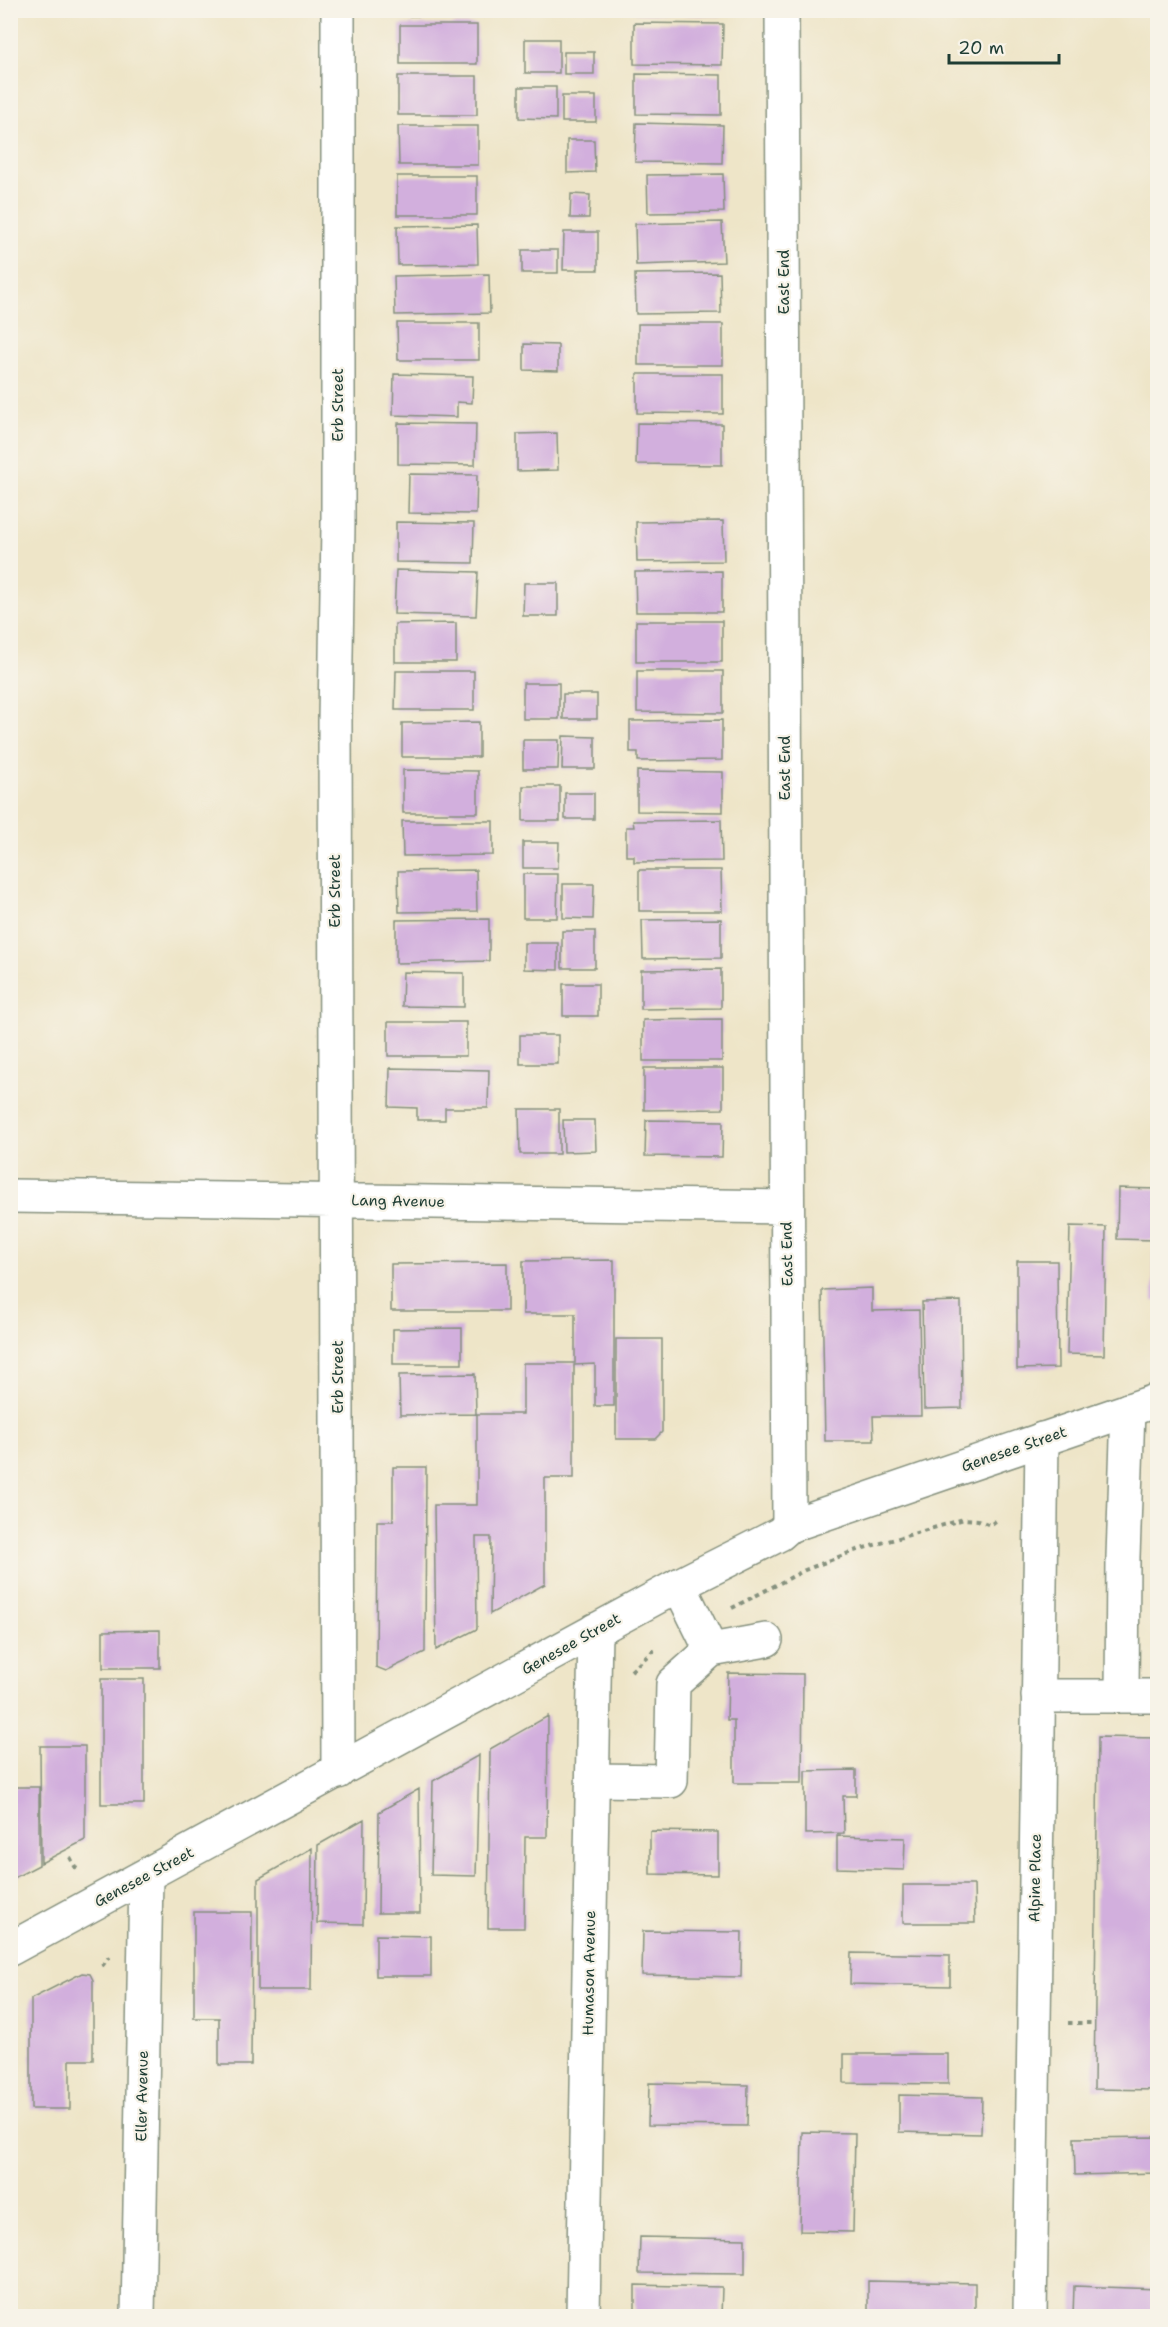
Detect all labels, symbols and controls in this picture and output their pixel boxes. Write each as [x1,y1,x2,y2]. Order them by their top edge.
scale bar [949,27,1058,65]
text: 20 m [958,36,1004,60]
street label: East End [774,249,794,314]
street label: Erb Street [328,368,348,442]
street label: East End [775,735,795,800]
street label: Erb Street [325,854,345,928]
street label: Lang Avenue [351,1190,445,1212]
street label: East End [776,1221,798,1287]
street label: Erb Street [328,1340,348,1414]
street label: Genesee Street [959,1422,1069,1476]
street label: Genesee Street [518,1609,624,1679]
street label: Alpine Place [1024,1833,1046,1923]
street label: Genesee Street [91,1842,197,1912]
street label: Humason Avenue [578,1910,600,2036]
street label: Eller Avenue [131,2050,153,2142]

